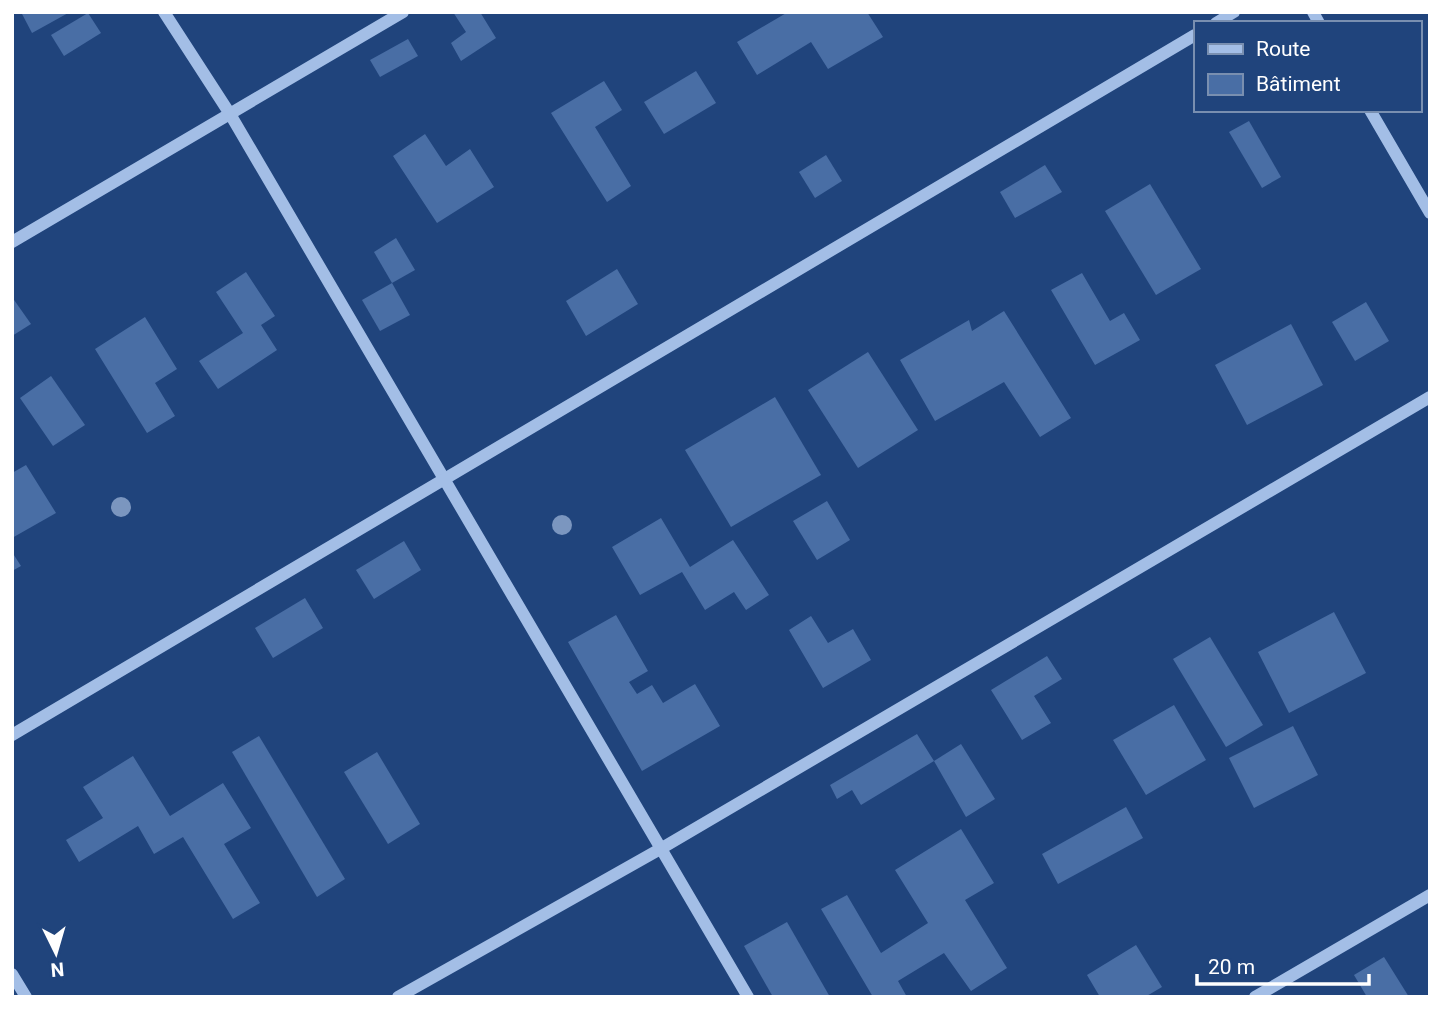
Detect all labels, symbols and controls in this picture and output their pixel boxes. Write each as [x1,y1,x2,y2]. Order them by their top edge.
legend [1194,21,1421,112]
text: Route [1256,37,1311,61]
text: Bâtiment [1256,72,1341,96]
north arrow [21,918,91,988]
scale bar [1197,942,1368,986]
text: 20 m [1208,955,1255,979]
text: N [50,957,65,981]

